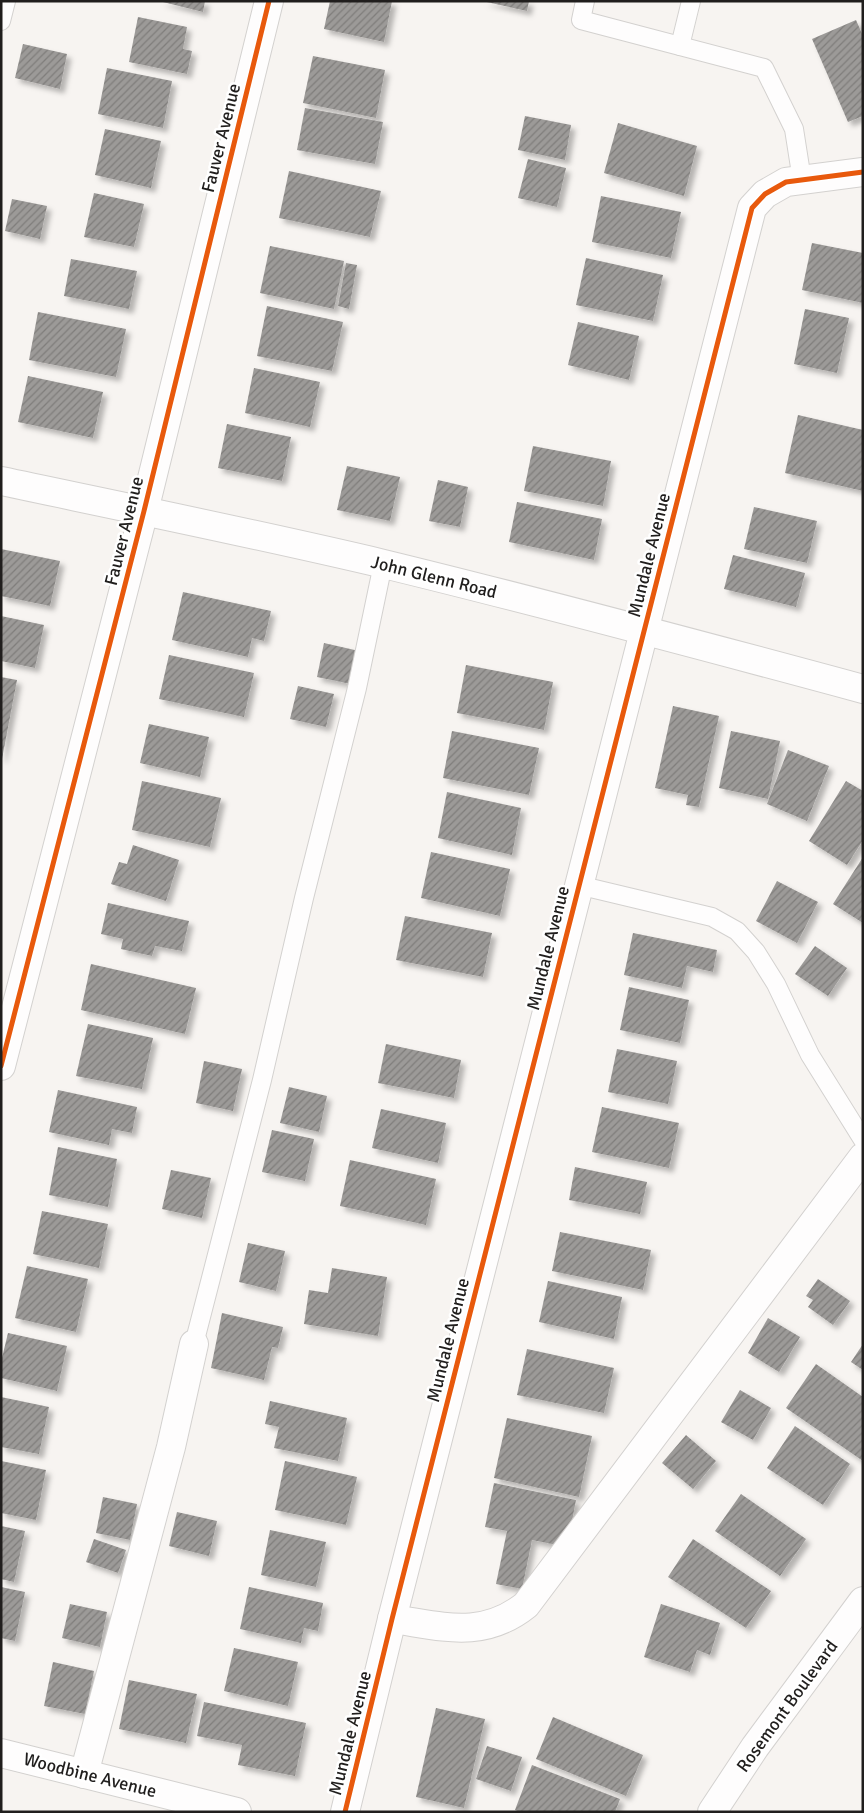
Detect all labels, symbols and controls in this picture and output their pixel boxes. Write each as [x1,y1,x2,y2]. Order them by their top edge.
street label: Fauver Avenue [197,81,245,195]
street label: Fauver Avenue [100,474,148,588]
street label: Mundale Avenue [623,491,675,619]
street label: John Glenn Road [369,551,499,603]
street label: Mundale Avenue [522,884,574,1012]
street label: Mundale Avenue [422,1276,474,1404]
street label: Rosemont Boulevard [732,1636,842,1776]
street label: Mundale Avenue [324,1669,376,1797]
street label: Woodbine Avenue [21,1748,159,1802]

